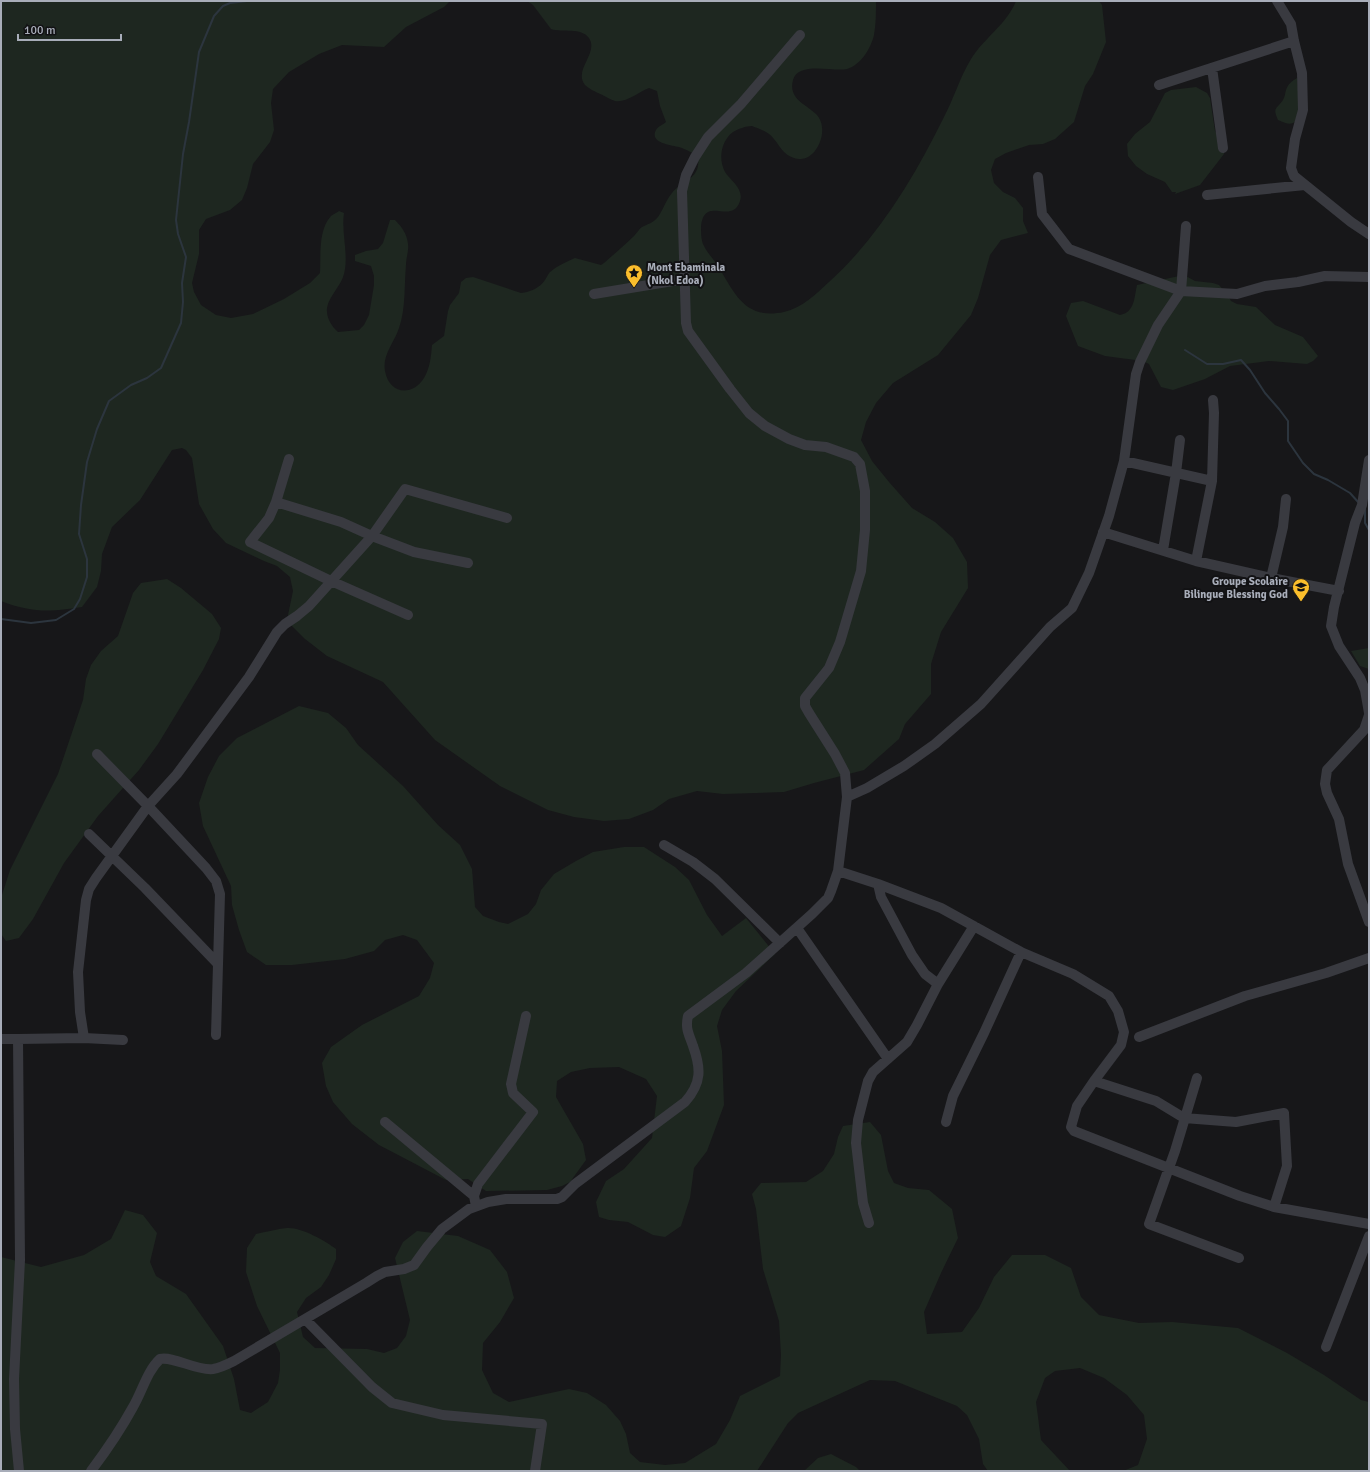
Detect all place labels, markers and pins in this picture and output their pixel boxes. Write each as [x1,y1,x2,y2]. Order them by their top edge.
place label: Mont Ebaminala (Nkol Edoa) [647,261,726,287]
place icon: Mont Ebaminala (Nkol Edoa) [624,263,644,288]
place label: Groupe Scolaire Bilingue Blessing God [1184,575,1289,601]
school or university icon: Groupe Scolaire Bilingue Blessing God [1291,577,1311,602]

